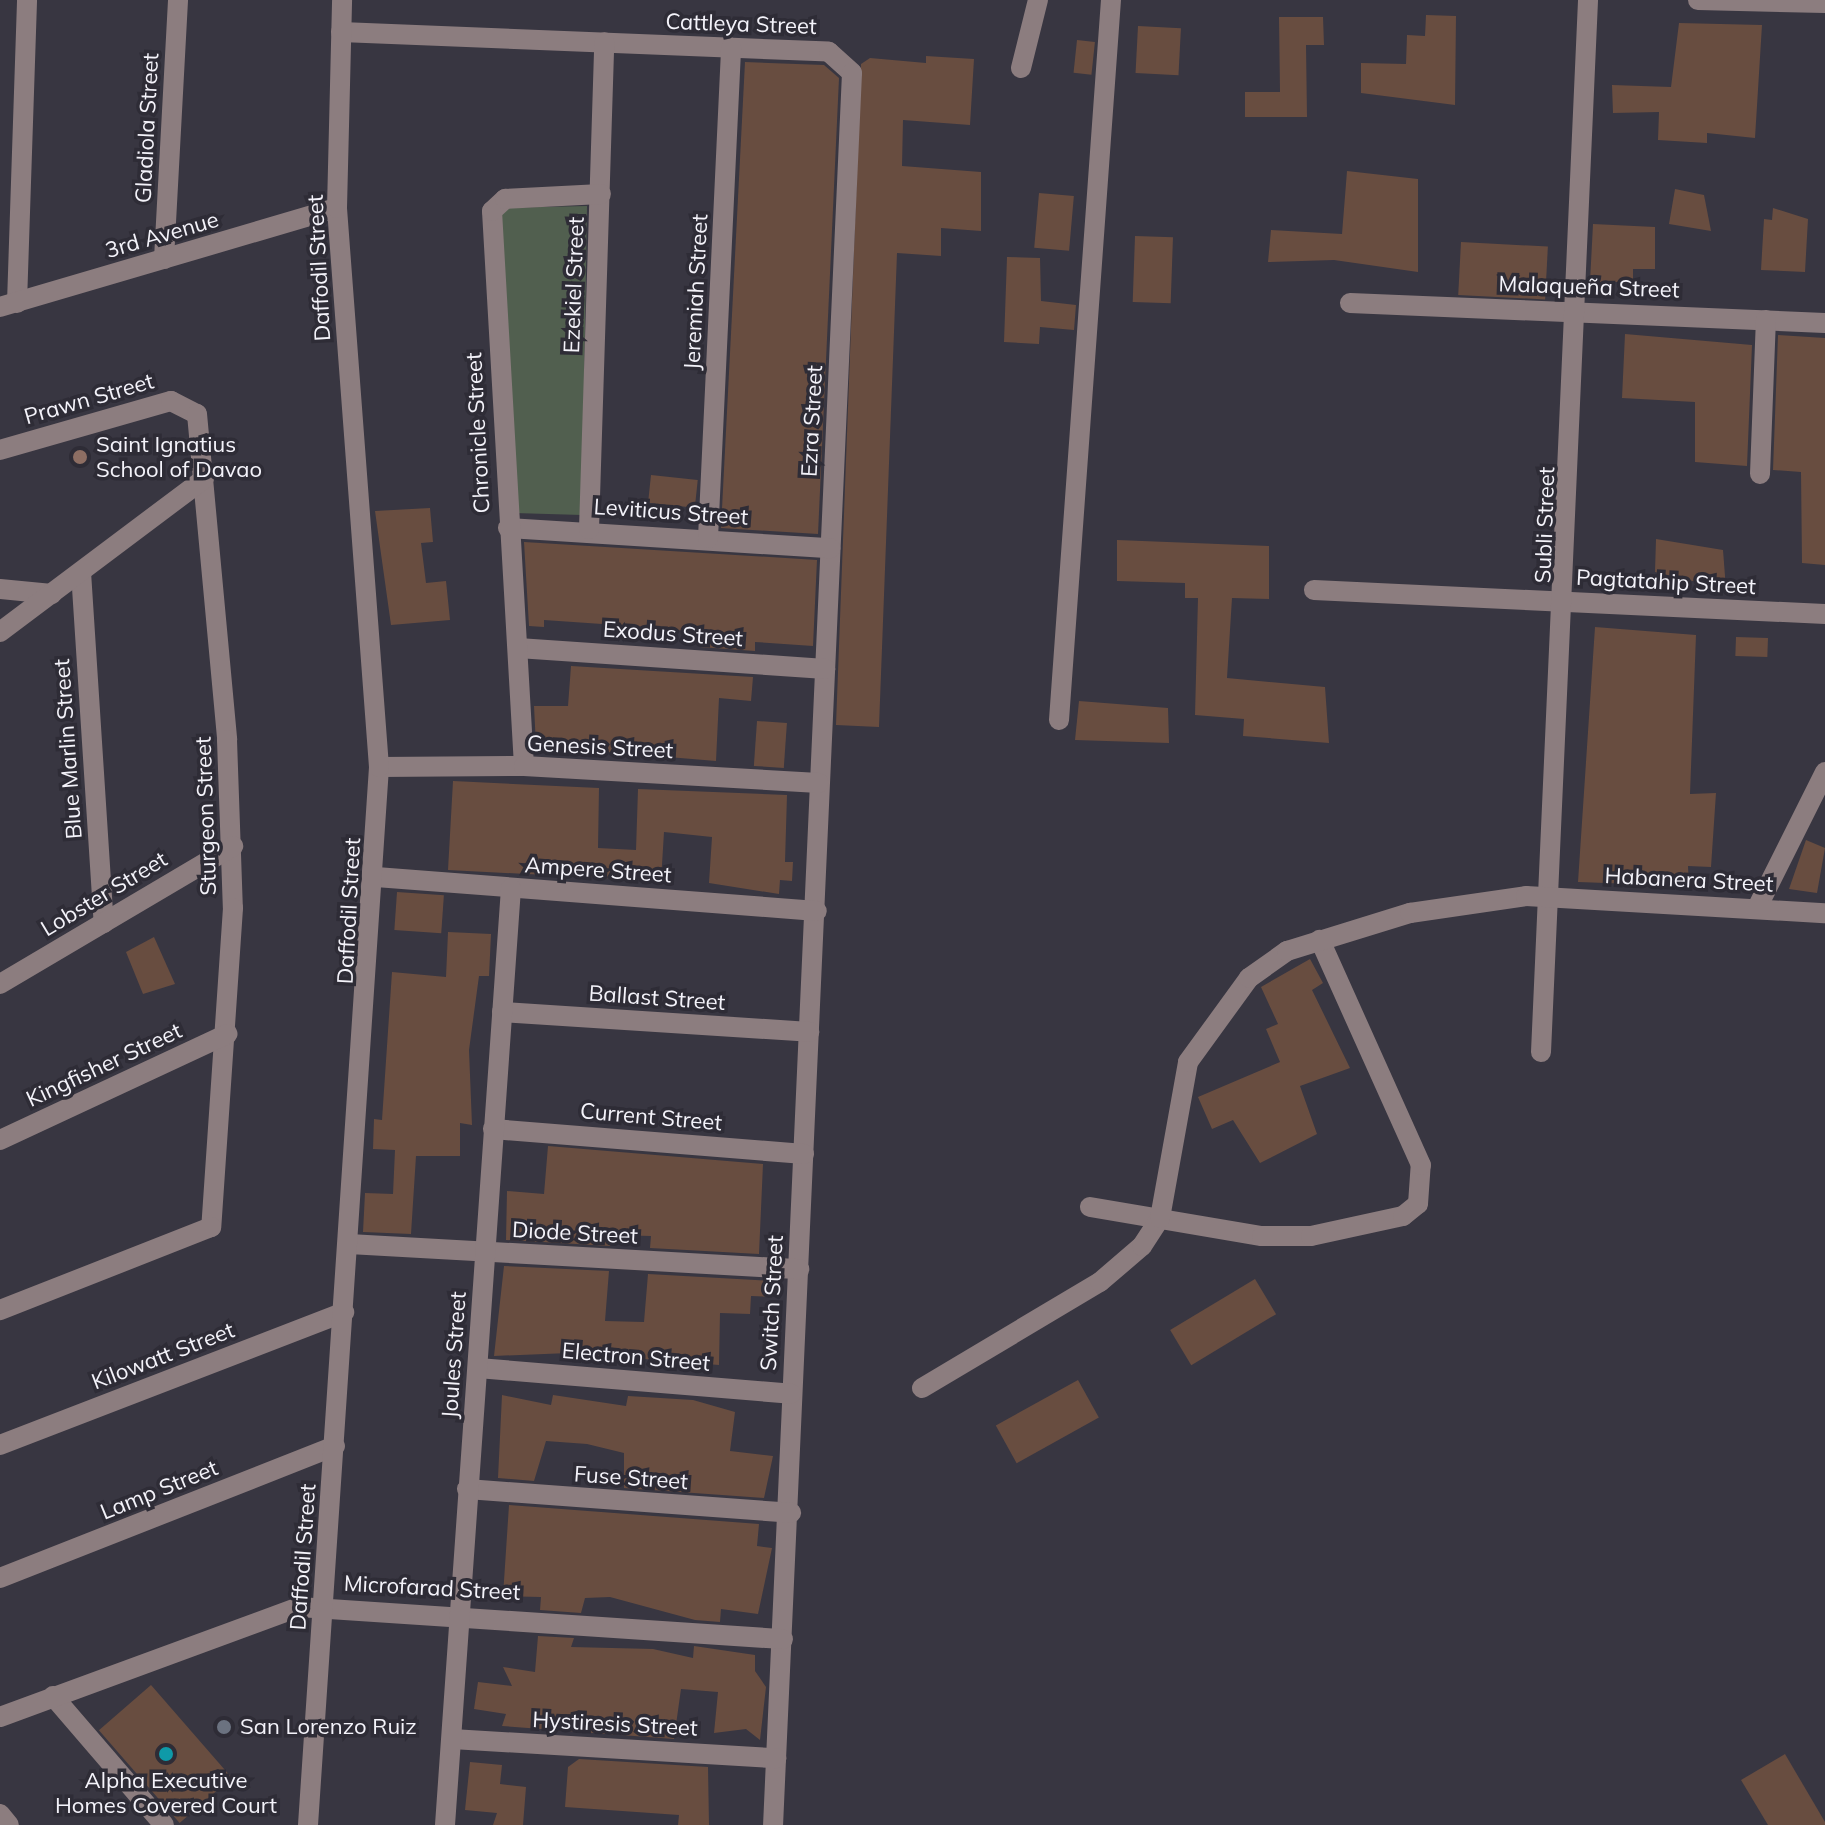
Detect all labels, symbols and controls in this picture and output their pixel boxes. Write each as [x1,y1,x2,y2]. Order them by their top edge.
street label: Cattleya Street [665,8,817,40]
street label: Gladiola Street [130,52,164,204]
street label: Daffodil Street [302,194,336,342]
street label: 3rd Avenue [102,206,222,264]
street label: Jeremiah Street [679,213,713,371]
street label: Ezekiel Street [558,216,590,354]
street label: Malaqueña Street [1498,271,1680,303]
street label: Chronicle Street [461,352,495,514]
street label: Ezra Street [796,364,828,478]
street label: Prawn Street [21,368,157,430]
place label: Saint Ignatius School of Davao [96,431,262,482]
marker: Saint Ignatius School of Davao [71,448,89,466]
street label: Subli Street [1530,466,1560,584]
street label: Leviticus Street [593,493,749,531]
street label: Pagtatahip Street [1575,564,1757,600]
street label: Exodus Street [602,616,744,652]
street label: Blue Marlin Street [49,658,87,840]
street label: Genesis Street [526,730,674,764]
street label: Sturgeon Street [190,736,222,896]
street label: Daffodil Street [332,837,366,985]
street label: Lobster Street [36,846,172,942]
street label: Ampere Street [524,852,672,888]
street label: Habanera Street [1604,862,1774,898]
street label: Ballast Street [588,980,726,1016]
street label: Kingfisher Street [22,1017,186,1113]
street label: Current Street [579,1098,723,1136]
street label: Diode Street [511,1217,639,1249]
street label: Switch Street [755,1234,789,1372]
street label: Joules Street [436,1291,472,1419]
street label: Kilowatt Street [88,1317,238,1395]
street label: Electron Street [561,1337,711,1377]
street label: Lamp Street [96,1454,222,1526]
street label: Fuse Street [573,1461,689,1495]
street label: Daffodil Street [285,1483,321,1631]
street label: Microfarad Street [343,1570,521,1606]
street label: Hystiresis Street [532,1706,698,1742]
place label: San Lorenzo Ruiz [240,1714,417,1740]
marker: San Lorenzo Ruiz [215,1718,233,1736]
marker: Alpha Executive Homes Covered Court [157,1745,175,1763]
place label: Alpha Executive Homes Covered Court [55,1767,277,1818]

